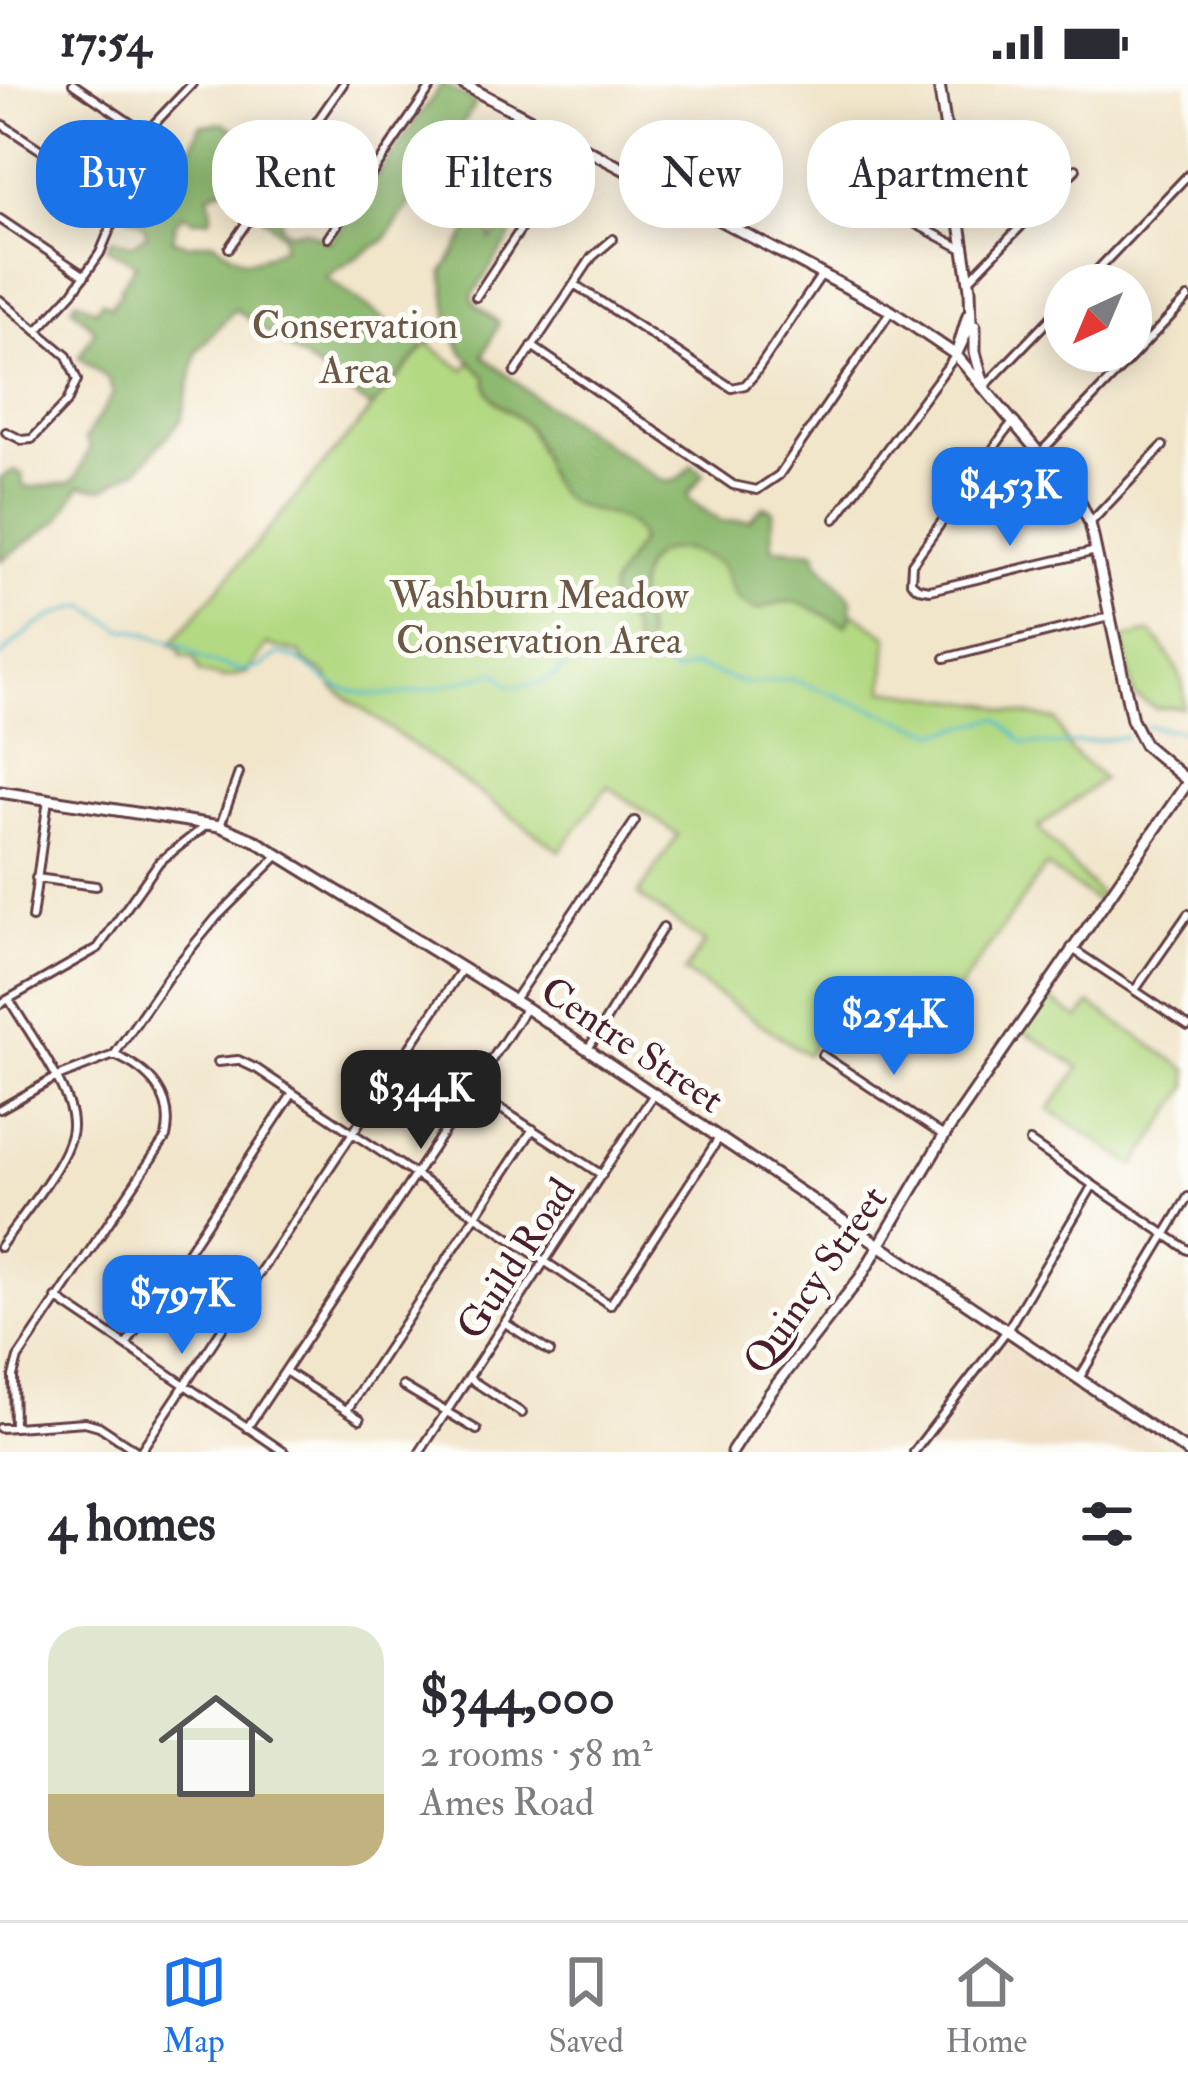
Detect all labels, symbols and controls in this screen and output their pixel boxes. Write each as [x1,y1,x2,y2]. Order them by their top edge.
text: 17:54 [60,14,151,70]
chip: Buy [36,120,188,228]
chip: Rent [212,120,378,228]
chip: Filters [402,120,595,228]
chip: New [619,120,783,228]
chip: Apartment [807,120,1071,228]
north arrow [1044,264,1152,372]
map controls [1044,264,1152,372]
park label: Conservation Area [252,301,458,395]
pin: $453K [926,447,1094,549]
text: $453K [959,461,1061,510]
park label: Washburn Meadow Conservation Area [388,571,689,665]
street label: Centre Street [531,966,733,1124]
pin: $254K [810,976,978,1078]
text: $254K [841,990,947,1039]
pin: $344K [337,1050,505,1152]
text: $344K [368,1064,474,1113]
street label: Guild Road [446,1169,586,1349]
street label: Quincy Street [732,1176,898,1383]
pin: $797K [98,1255,266,1357]
text: $797K [129,1269,235,1318]
icon: filters [1074,1491,1140,1557]
text: 4 homes [48,1492,216,1556]
text: $344,000 [420,1665,615,1729]
icon: home [144,1674,288,1818]
text: 2 rooms · 58 m² [420,1729,653,1778]
text: Ames Road [420,1778,594,1827]
tab: Map [161,1949,227,2062]
tab: Saved [548,1949,624,2062]
tab: Home [945,1949,1027,2062]

